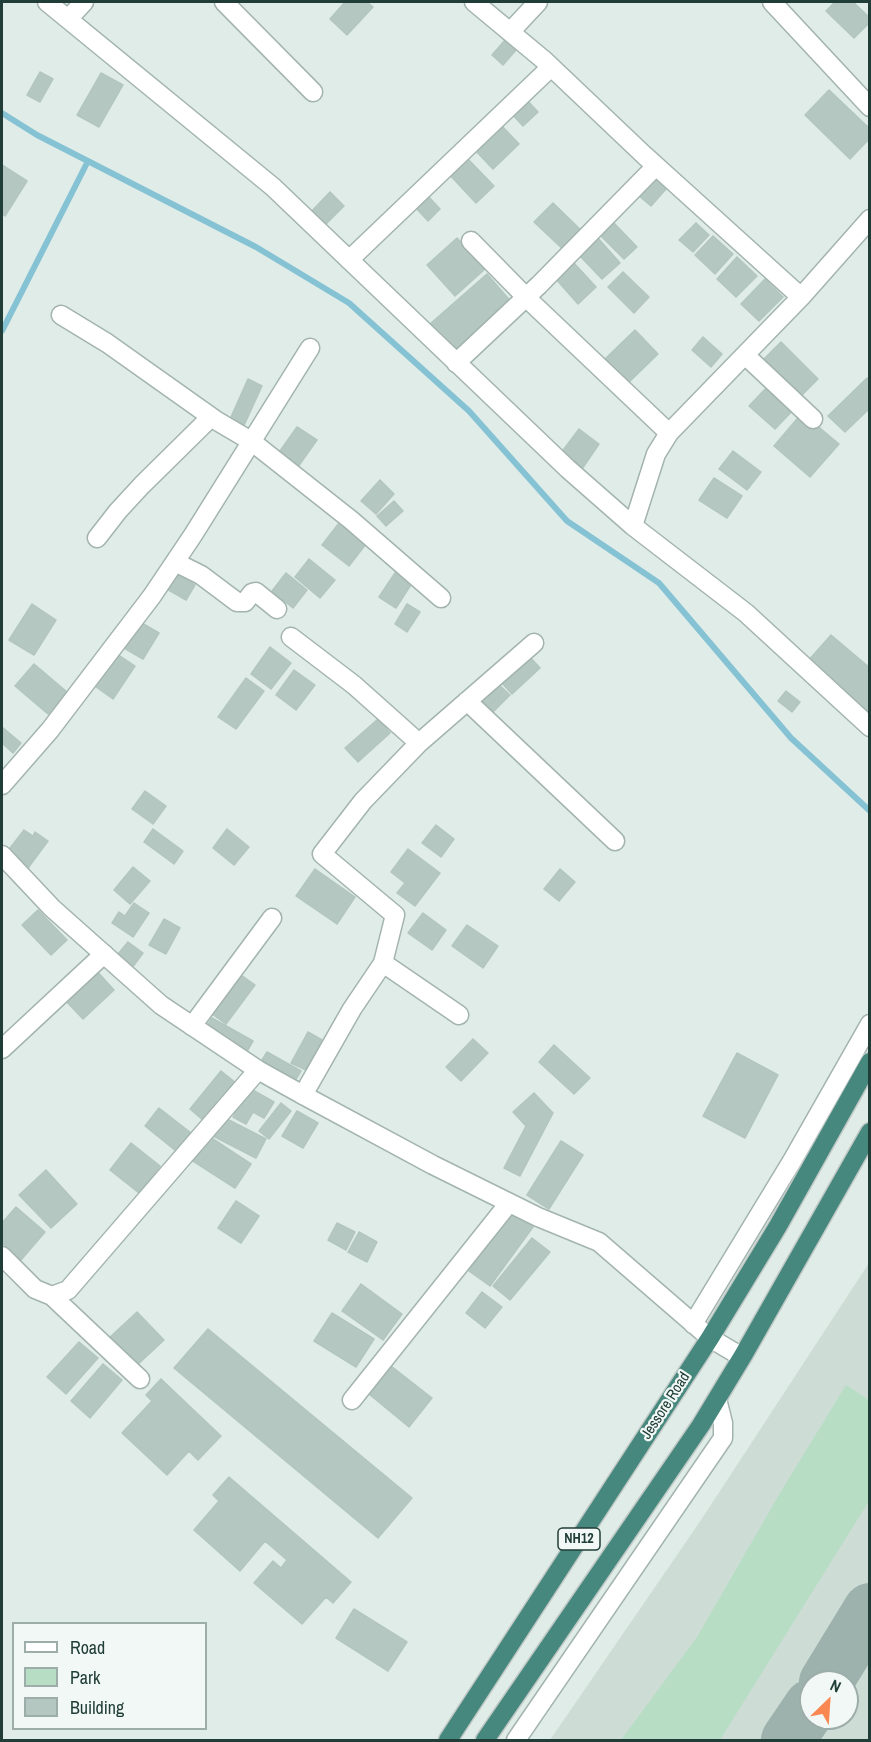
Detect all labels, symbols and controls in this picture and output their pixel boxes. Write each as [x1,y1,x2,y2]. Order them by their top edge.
street label: Jessore Road [638,1369,694,1443]
road number: NH12 [558,1528,600,1550]
legend [12,1622,207,1730]
text: Road [70,1635,105,1660]
text: Park [70,1665,100,1690]
north arrow [799,1670,859,1730]
text: N [827,1674,845,1697]
text: Building [70,1695,124,1720]

